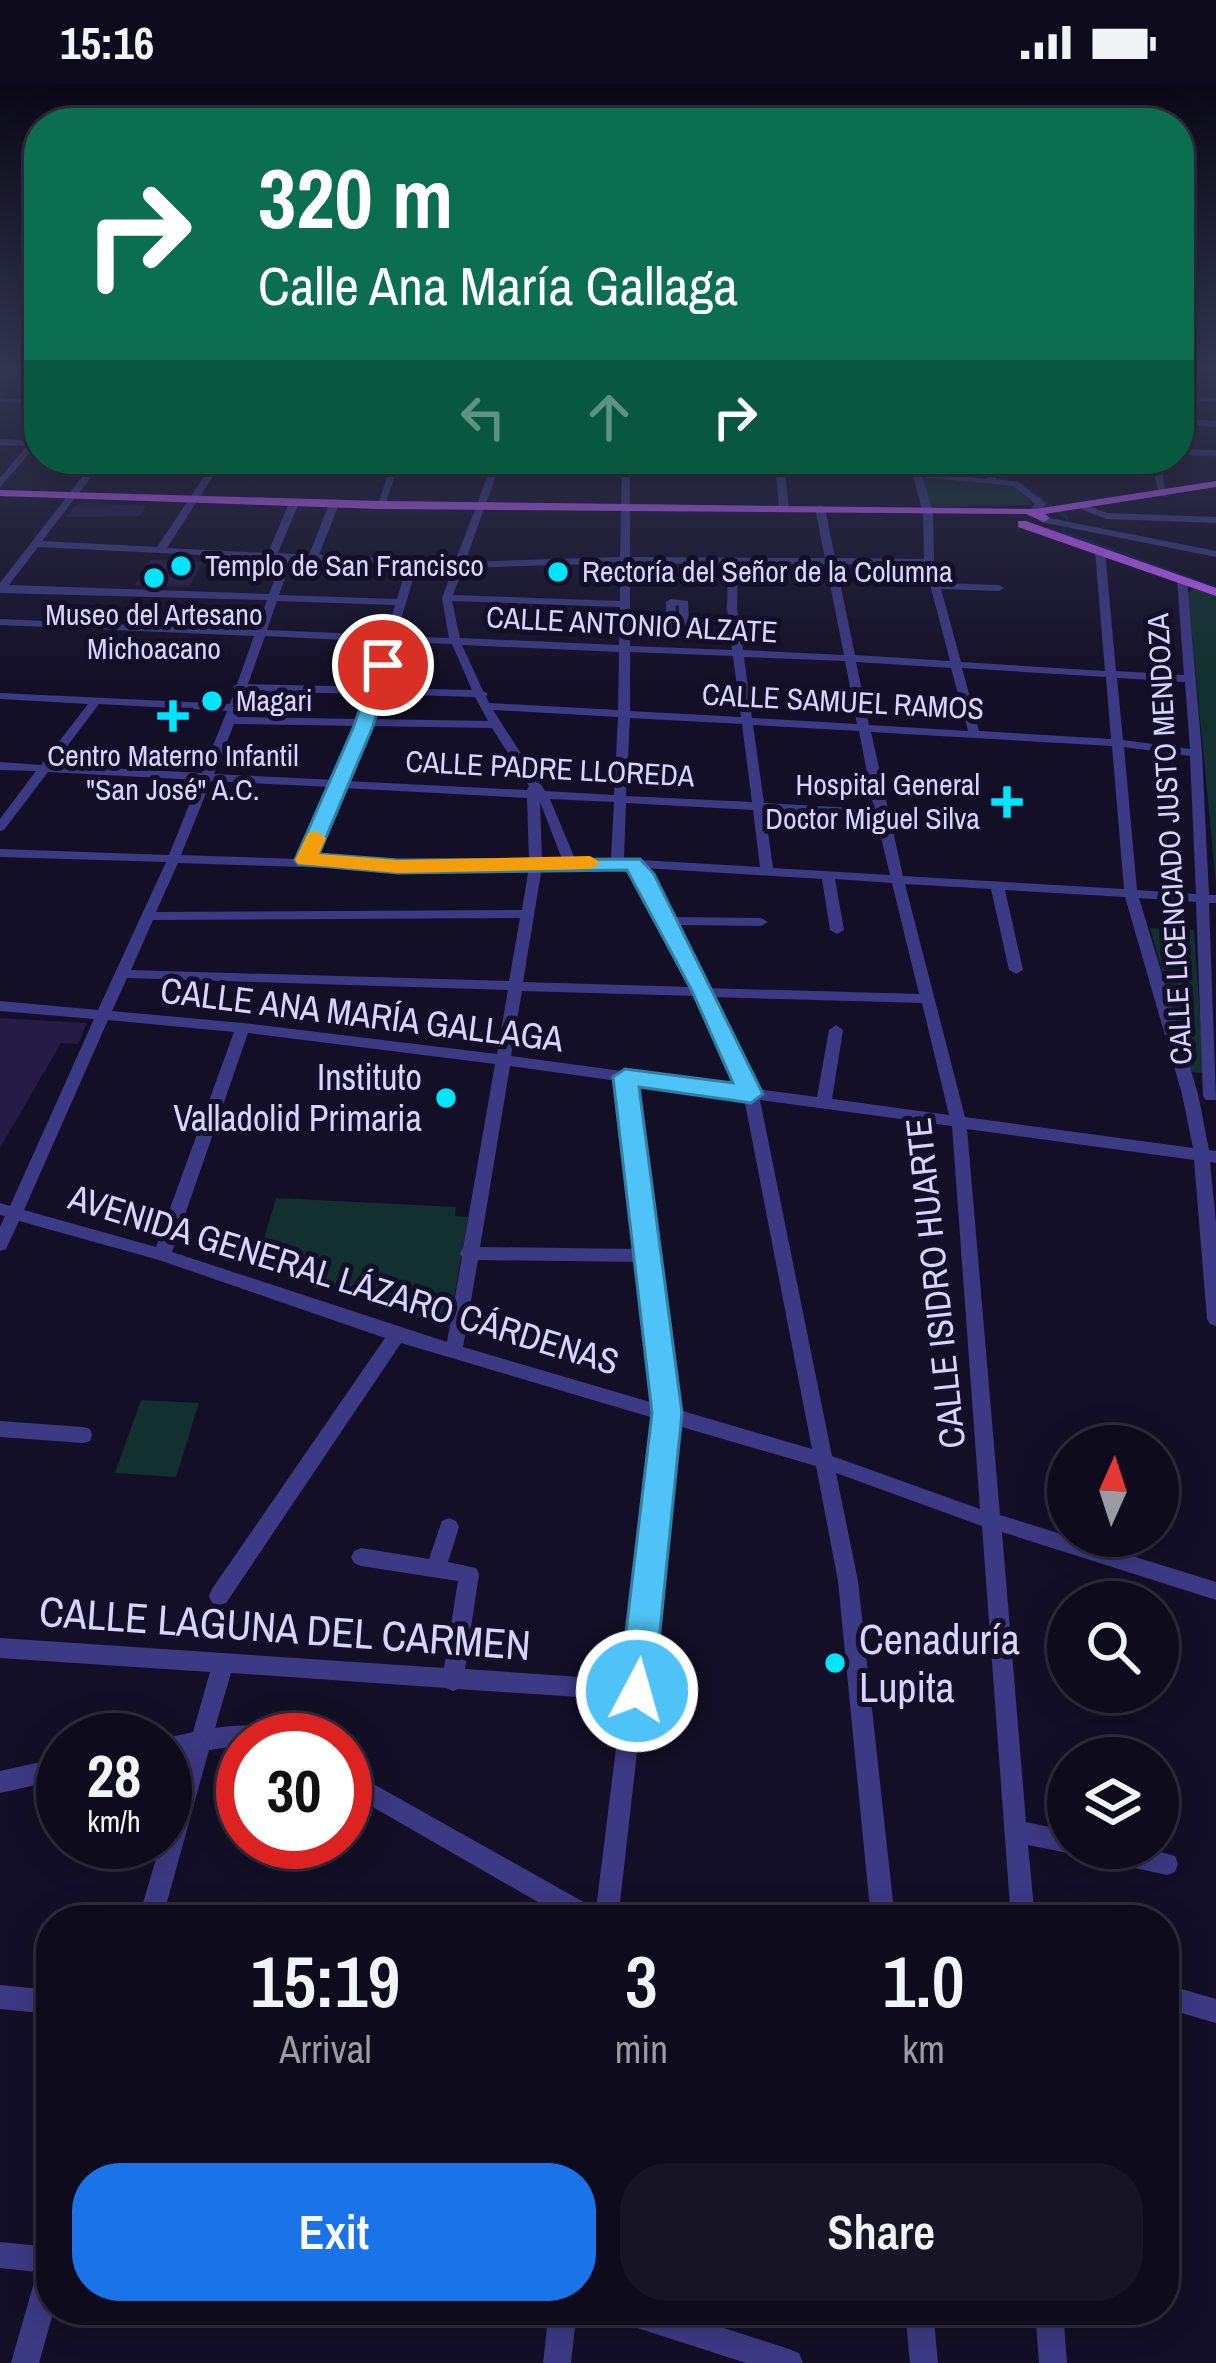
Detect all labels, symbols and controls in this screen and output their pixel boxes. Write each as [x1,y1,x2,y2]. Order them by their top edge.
text: 15:16 [60,12,154,73]
text: 320 m [258,141,453,254]
icon: right [60,156,216,312]
text: Calle Ana María Gallaga [258,249,738,322]
icon: left [450,384,516,450]
icon: ahead [576,384,642,450]
icon: right [702,384,768,450]
place label: Templo de San Francisco [205,545,484,585]
place label: Rectoría del Señor de la Columna [582,551,953,591]
marker: Templo de San Francisco [168,553,194,579]
marker: Rectoría del Señor de la Columna [545,559,571,585]
marker: Museo del Artesano Michoacano [141,565,167,591]
place label: Museo del Artesano Michoacano [45,594,263,668]
street label: CALLE ANTONIO ALZATE [485,596,779,652]
street label: CALLE LICENCIADO JUSTO MENDOZA [1137,612,1201,1066]
pin [332,614,434,716]
icon: arrive [350,632,416,698]
street label: CALLE SAMUEL RAMOS [701,674,985,728]
place label: Magari [236,680,313,720]
marker: Magari [199,688,225,714]
marker: Centro Materno Infantil "San José" A.C. [157,700,189,732]
place label: Centro Materno Infantil "San José" A.C. [47,735,299,809]
street label: CALLE PADRE LLOREDA [404,740,696,796]
place label: Hospital General Doctor Miguel Silva [765,764,980,838]
marker: Hospital General Doctor Miguel Silva [991,786,1023,818]
street label: CALLE ANA MARÍA GALLAGA [158,965,566,1063]
place label: Instituto Valladolid Primaria [173,1053,422,1142]
marker: Instituto Valladolid Primaria [433,1085,459,1111]
street label: CALLE ISIDRO HUARTE [894,1115,976,1451]
street label: AVENIDA GENERAL LÁZARO CÁRDENAS [62,1172,625,1386]
north arrow [1047,1425,1179,1557]
map controls [1047,1425,1179,1869]
button: search [1047,1581,1179,1713]
street label: CALLE LAGUNA DEL CARMEN [37,1583,533,1673]
place label: Cenaduría Lupita [859,1611,1020,1715]
position arrow [574,1628,700,1754]
marker: Cenaduría Lupita [822,1650,848,1676]
speed limit sign: 30 [216,1713,372,1869]
text: 28 [87,1735,141,1816]
button: layers [1047,1737,1179,1869]
text: km/h [87,1801,141,1841]
text: 15:19 [250,1932,400,2029]
text: 3 [625,1932,658,2029]
text: 1.0 [882,1932,965,2029]
text: Arrival [279,2023,372,2075]
text: min [615,2023,668,2075]
text: km [902,2023,945,2075]
button: Exit [72,2163,596,2301]
button: Share [620,2163,1143,2301]

